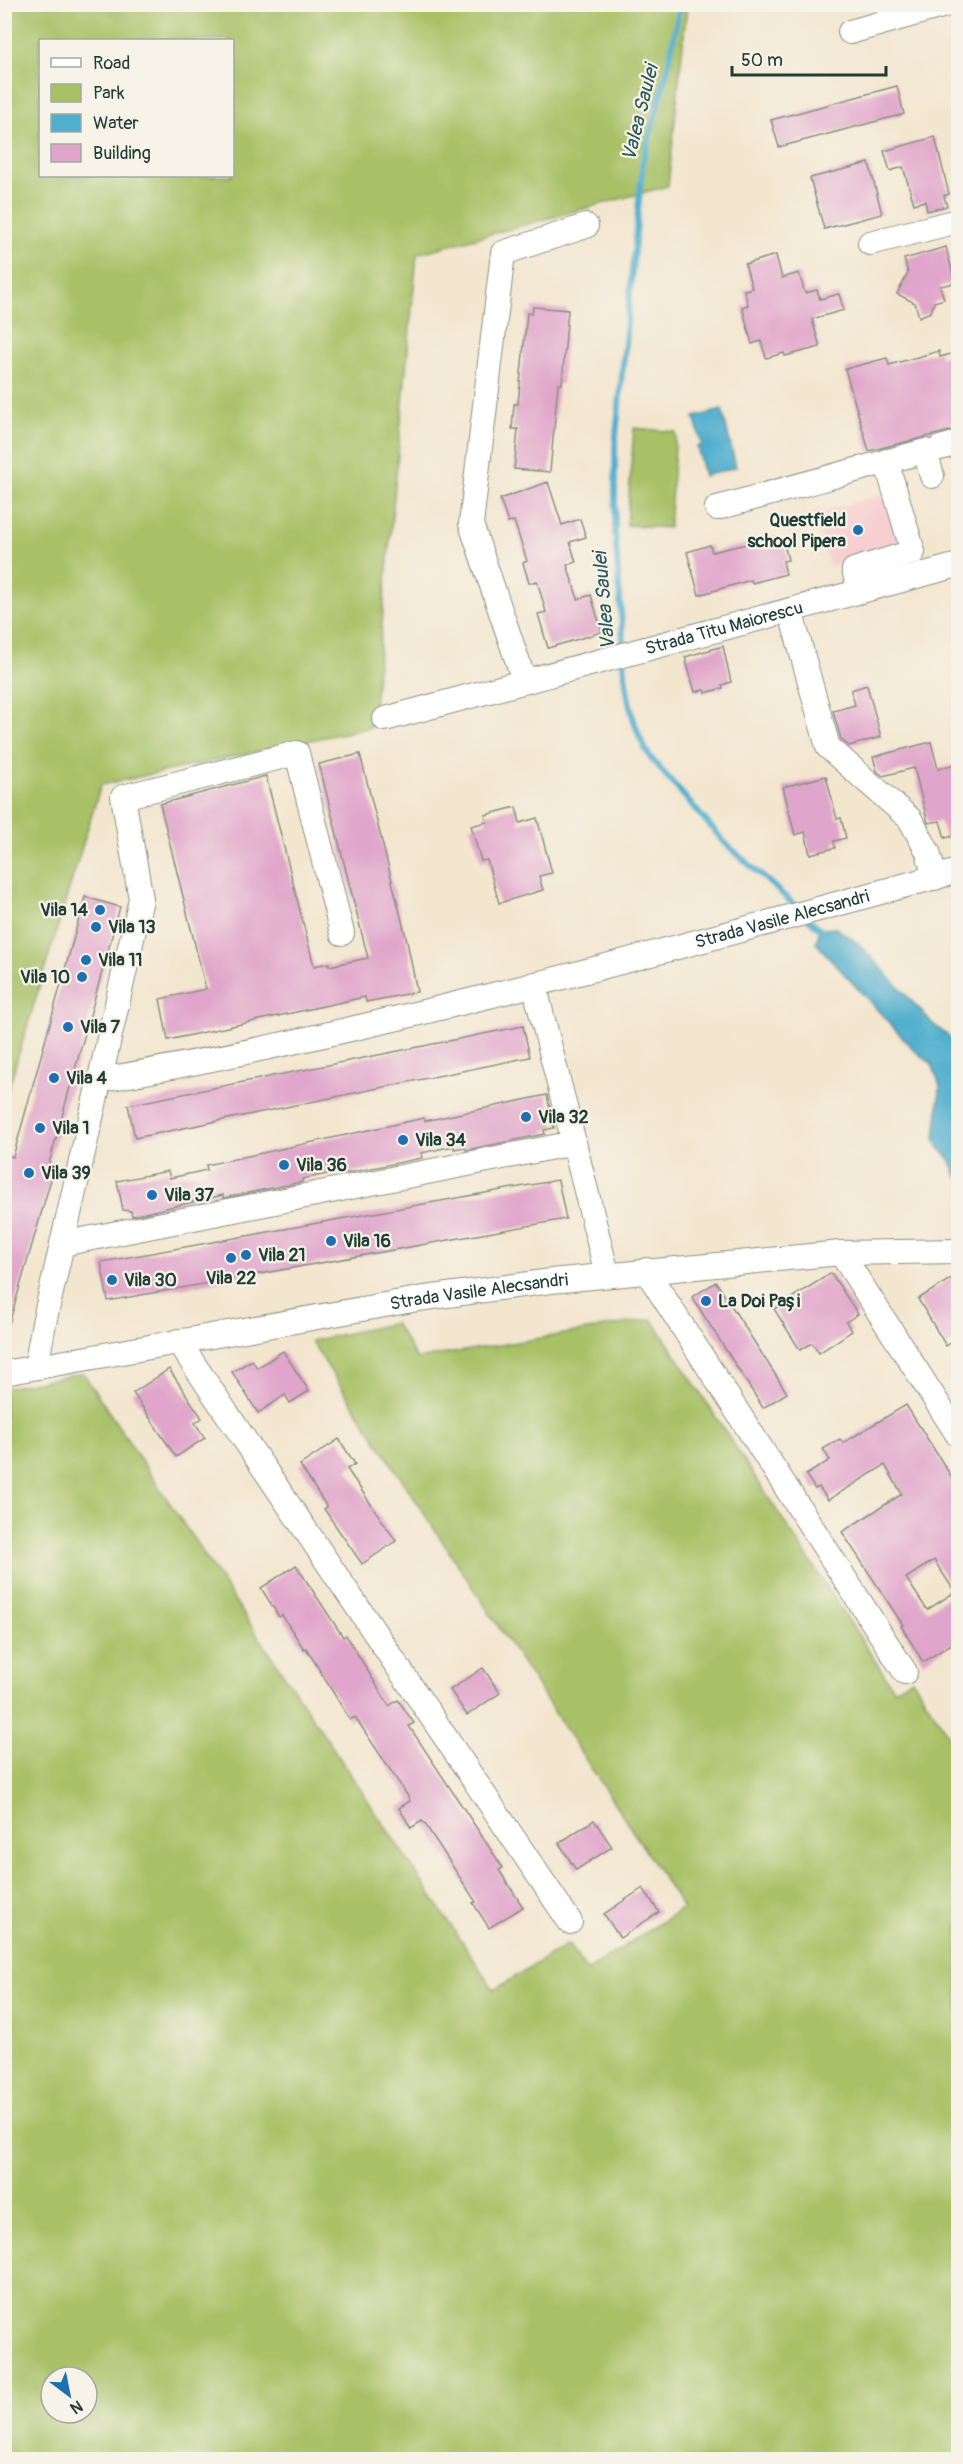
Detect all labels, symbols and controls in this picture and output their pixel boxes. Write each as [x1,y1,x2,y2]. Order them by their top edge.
legend [39,39,234,177]
scale bar [732,39,886,77]
text: 50 m [741,49,783,72]
text: Road [93,52,130,75]
water label: Valea Saulei [616,59,665,164]
text: Park [93,82,125,105]
text: Water [93,112,139,135]
text: Building [93,142,151,165]
place label: Questfield school Pipera [748,509,847,553]
marker: Questfield school Pipera [851,523,865,537]
water label: Valea Saulei [587,548,621,651]
street label: Strada Titu Maiorescu [642,596,805,660]
street label: Strada Vasile Alecsandri [692,884,872,954]
place label: Vila 14 [40,899,89,922]
marker: Vila 14 [93,903,107,917]
place label: Vila 13 [108,916,156,939]
marker: Vila 13 [89,920,103,934]
place label: Vila 11 [98,949,143,972]
marker: Vila 11 [79,953,93,967]
place label: Vila 10 [20,966,70,989]
marker: Vila 10 [75,970,89,984]
place label: Vila 7 [80,1016,121,1039]
marker: Vila 7 [61,1020,75,1034]
place label: Vila 4 [66,1067,108,1090]
marker: Vila 4 [47,1071,61,1085]
place label: Vila 32 [538,1106,589,1129]
marker: Vila 32 [519,1110,533,1124]
place label: Vila 1 [52,1117,90,1140]
marker: Vila 1 [33,1121,47,1135]
place label: Vila 34 [415,1129,467,1152]
marker: Vila 34 [396,1133,410,1147]
place label: Vila 36 [296,1154,347,1177]
marker: Vila 36 [277,1158,291,1172]
place label: Vila 39 [41,1162,91,1185]
marker: Vila 39 [22,1166,36,1180]
place label: Vila 37 [164,1184,215,1207]
marker: Vila 37 [145,1188,159,1202]
place label: Vila 16 [343,1230,391,1253]
marker: Vila 16 [324,1234,338,1248]
place label: Vila 21 [258,1244,306,1267]
marker: Vila 21 [239,1248,253,1262]
marker: Vila 22 [224,1251,238,1265]
place label: Vila 22 [206,1267,256,1290]
street label: Strada Vasile Alecsandri [388,1268,569,1315]
place label: Vila 30 [124,1269,177,1292]
marker: Vila 30 [105,1273,119,1287]
place label: La Doi Pași [718,1290,800,1313]
marker: La Doi Pași [699,1294,713,1308]
north arrow [39,2365,99,2425]
text: N [66,2396,86,2418]

